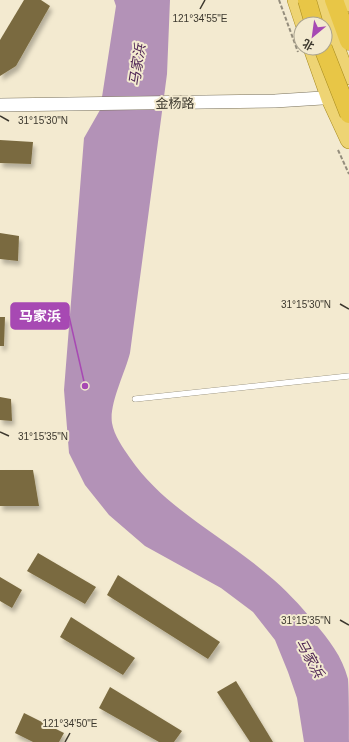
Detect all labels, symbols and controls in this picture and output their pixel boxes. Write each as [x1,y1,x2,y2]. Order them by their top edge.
text: 121°34'55"E [172,13,228,24]
north arrow [293,16,333,56]
text: 北 [300,37,316,53]
water label: 马家浜 [126,42,148,87]
street label: 金杨路 [155,96,195,111]
text: 31°15'30"N [18,115,68,126]
text: 31°15'30"N [281,299,331,310]
callout: 马家浜 [11,303,69,329]
text: 马家浜 [19,308,61,324]
text: 31°15'35"N [18,431,68,442]
text: 31°15'35"N [281,615,331,626]
water label: 马家浜 [293,636,328,681]
text: 121°34'50"E [42,718,98,729]

